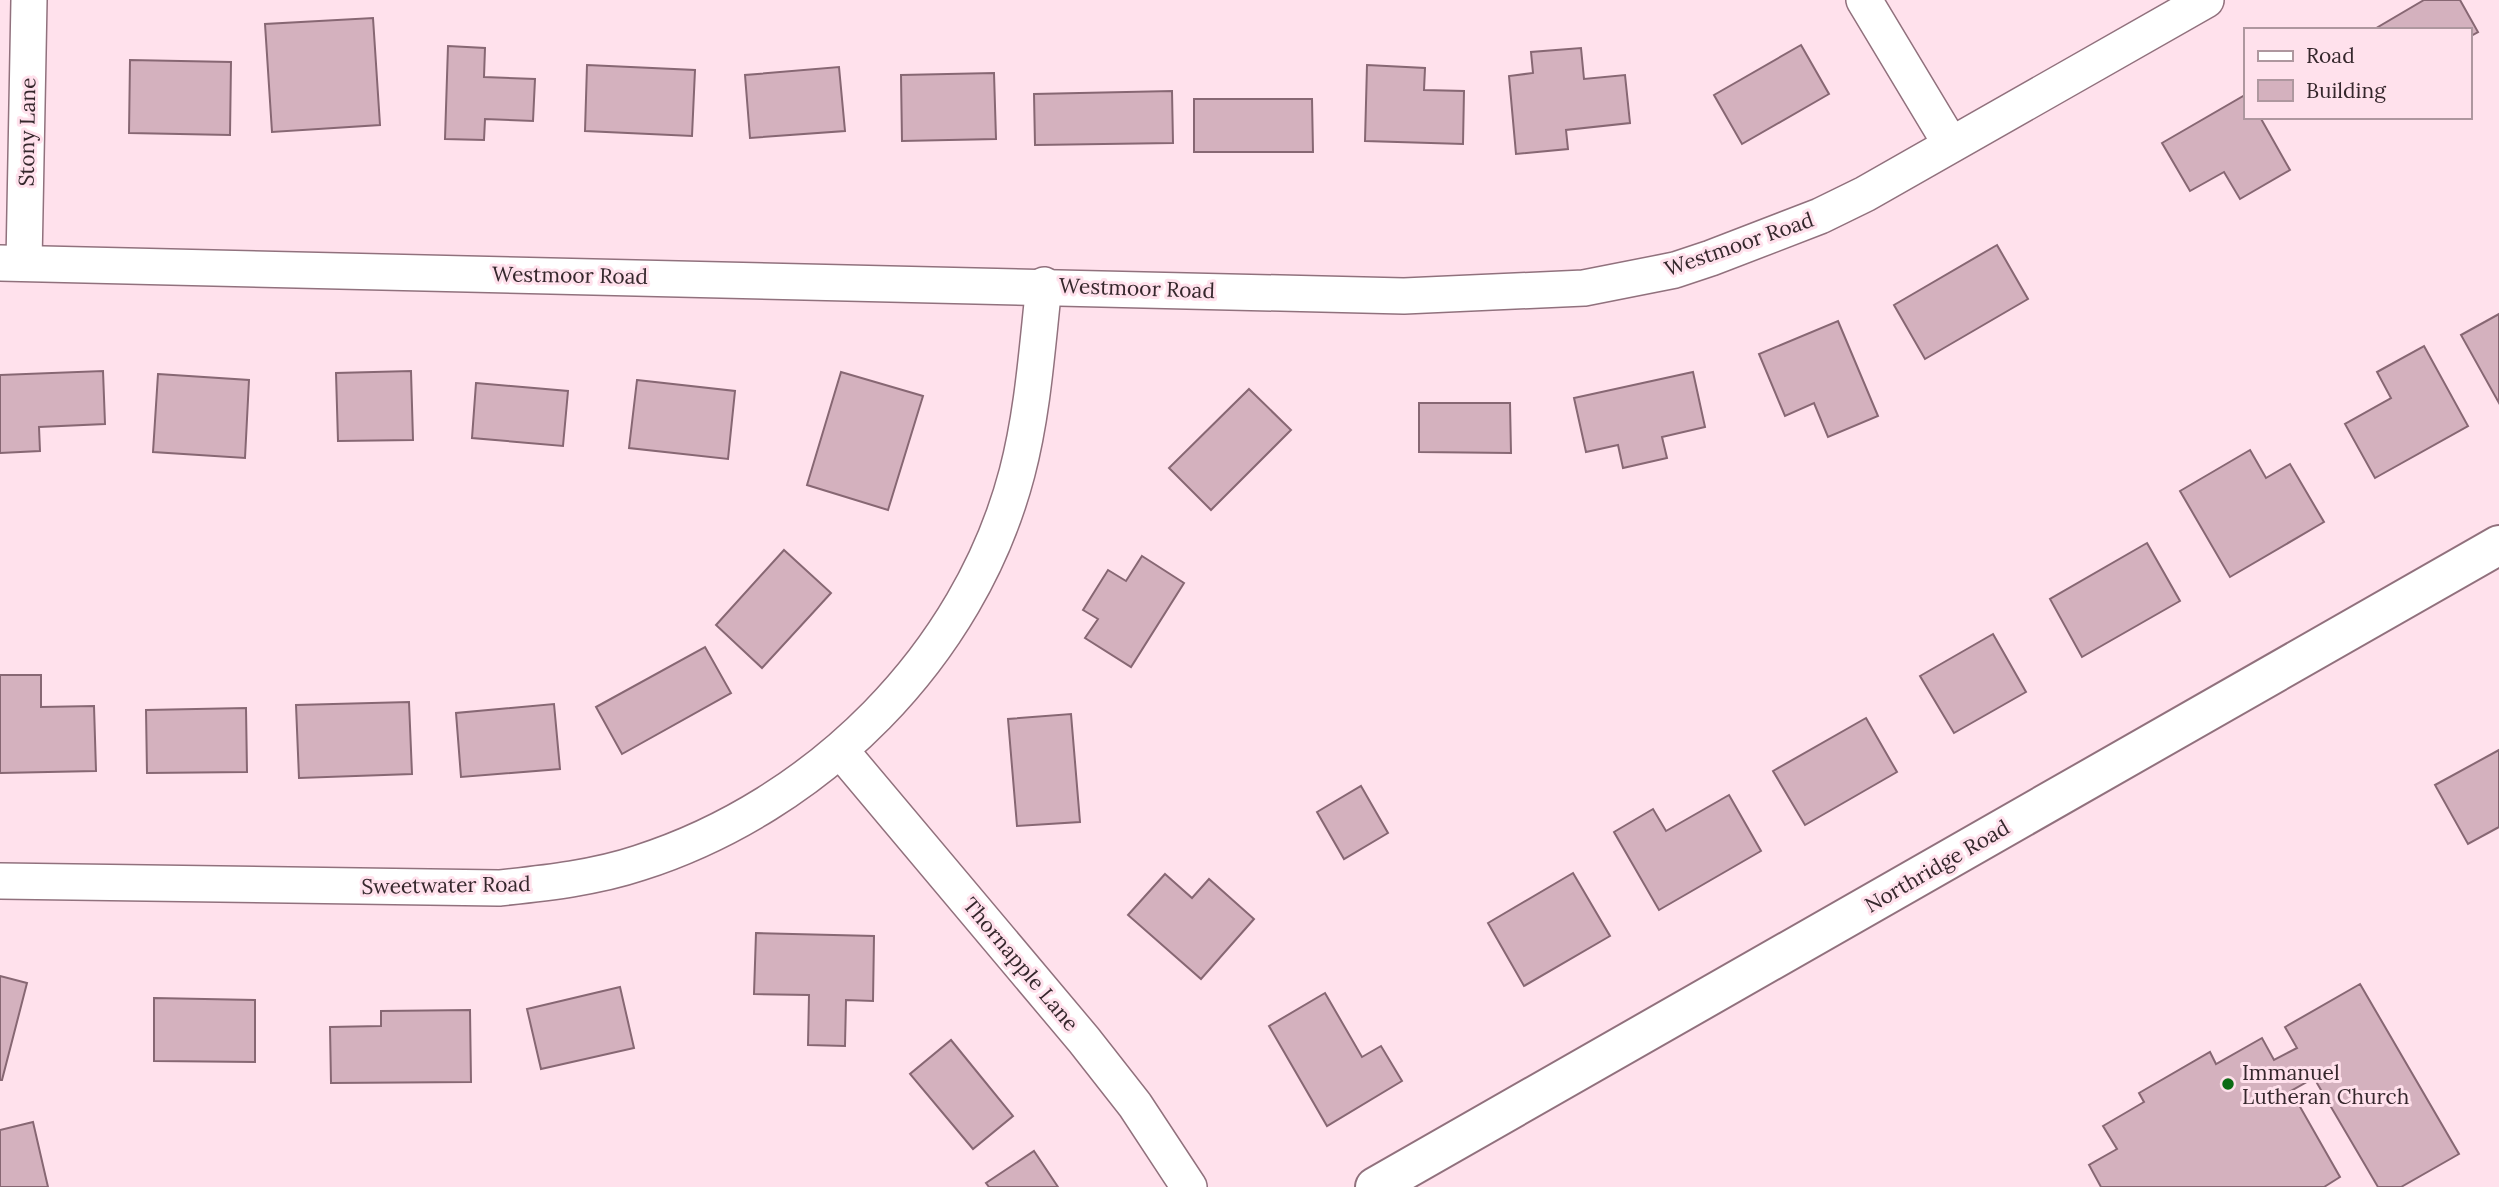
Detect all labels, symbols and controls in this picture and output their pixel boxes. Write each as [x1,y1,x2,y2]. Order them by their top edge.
legend [2244,28,2471,119]
text: Road [2306,42,2355,69]
street label: Stony Lane [13,77,41,187]
text: Building [2306,77,2386,104]
street label: Westmoor Road [1661,206,1817,282]
street label: Westmoor Road [492,260,648,290]
street label: Westmoor Road [1059,272,1215,304]
street label: Northridge Road [1860,814,2014,918]
street label: Sweetwater Road [361,870,531,900]
street label: Thornapple Lane [957,892,1085,1036]
place label: Immanuel Lutheran Church [2242,1059,2409,1110]
marker: Immanuel Lutheran Church [2220,1076,2236,1092]

